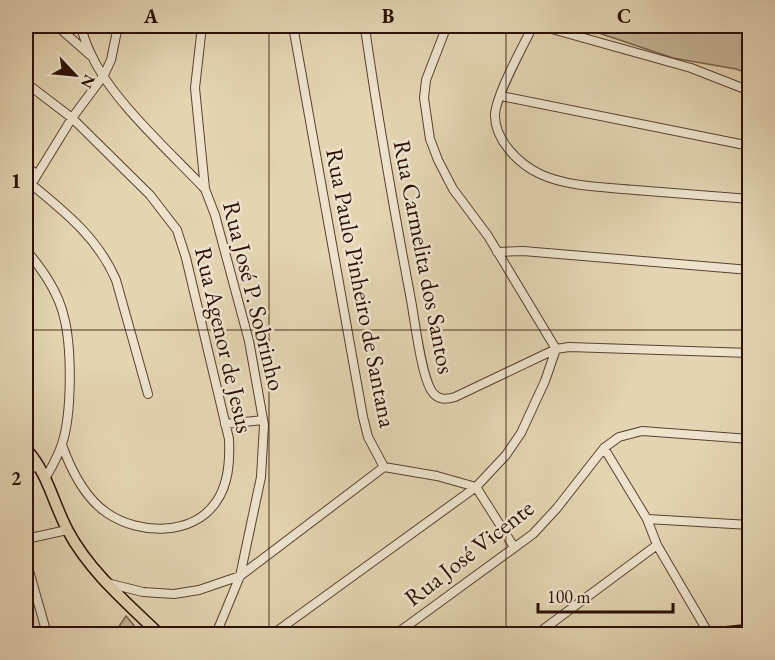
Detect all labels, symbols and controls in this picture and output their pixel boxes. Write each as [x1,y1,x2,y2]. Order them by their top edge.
text: A [143,3,159,29]
text: B [382,3,394,29]
text: C [617,3,631,29]
north arrow [45,45,105,105]
text: N [76,71,100,92]
street label: Rua Carmelita dos Santos [387,137,462,376]
street label: Rua Paulo Pinheiro de Santana [319,146,404,431]
text: 1 [11,168,21,194]
street label: Rua José P. Sobrinho [216,198,293,394]
street label: Rua Agenor de Jesus [188,244,261,436]
text: 2 [11,465,22,491]
street label: Rua José Vicente [398,492,540,613]
scale bar [538,576,673,614]
text: 100 m [547,585,591,608]

